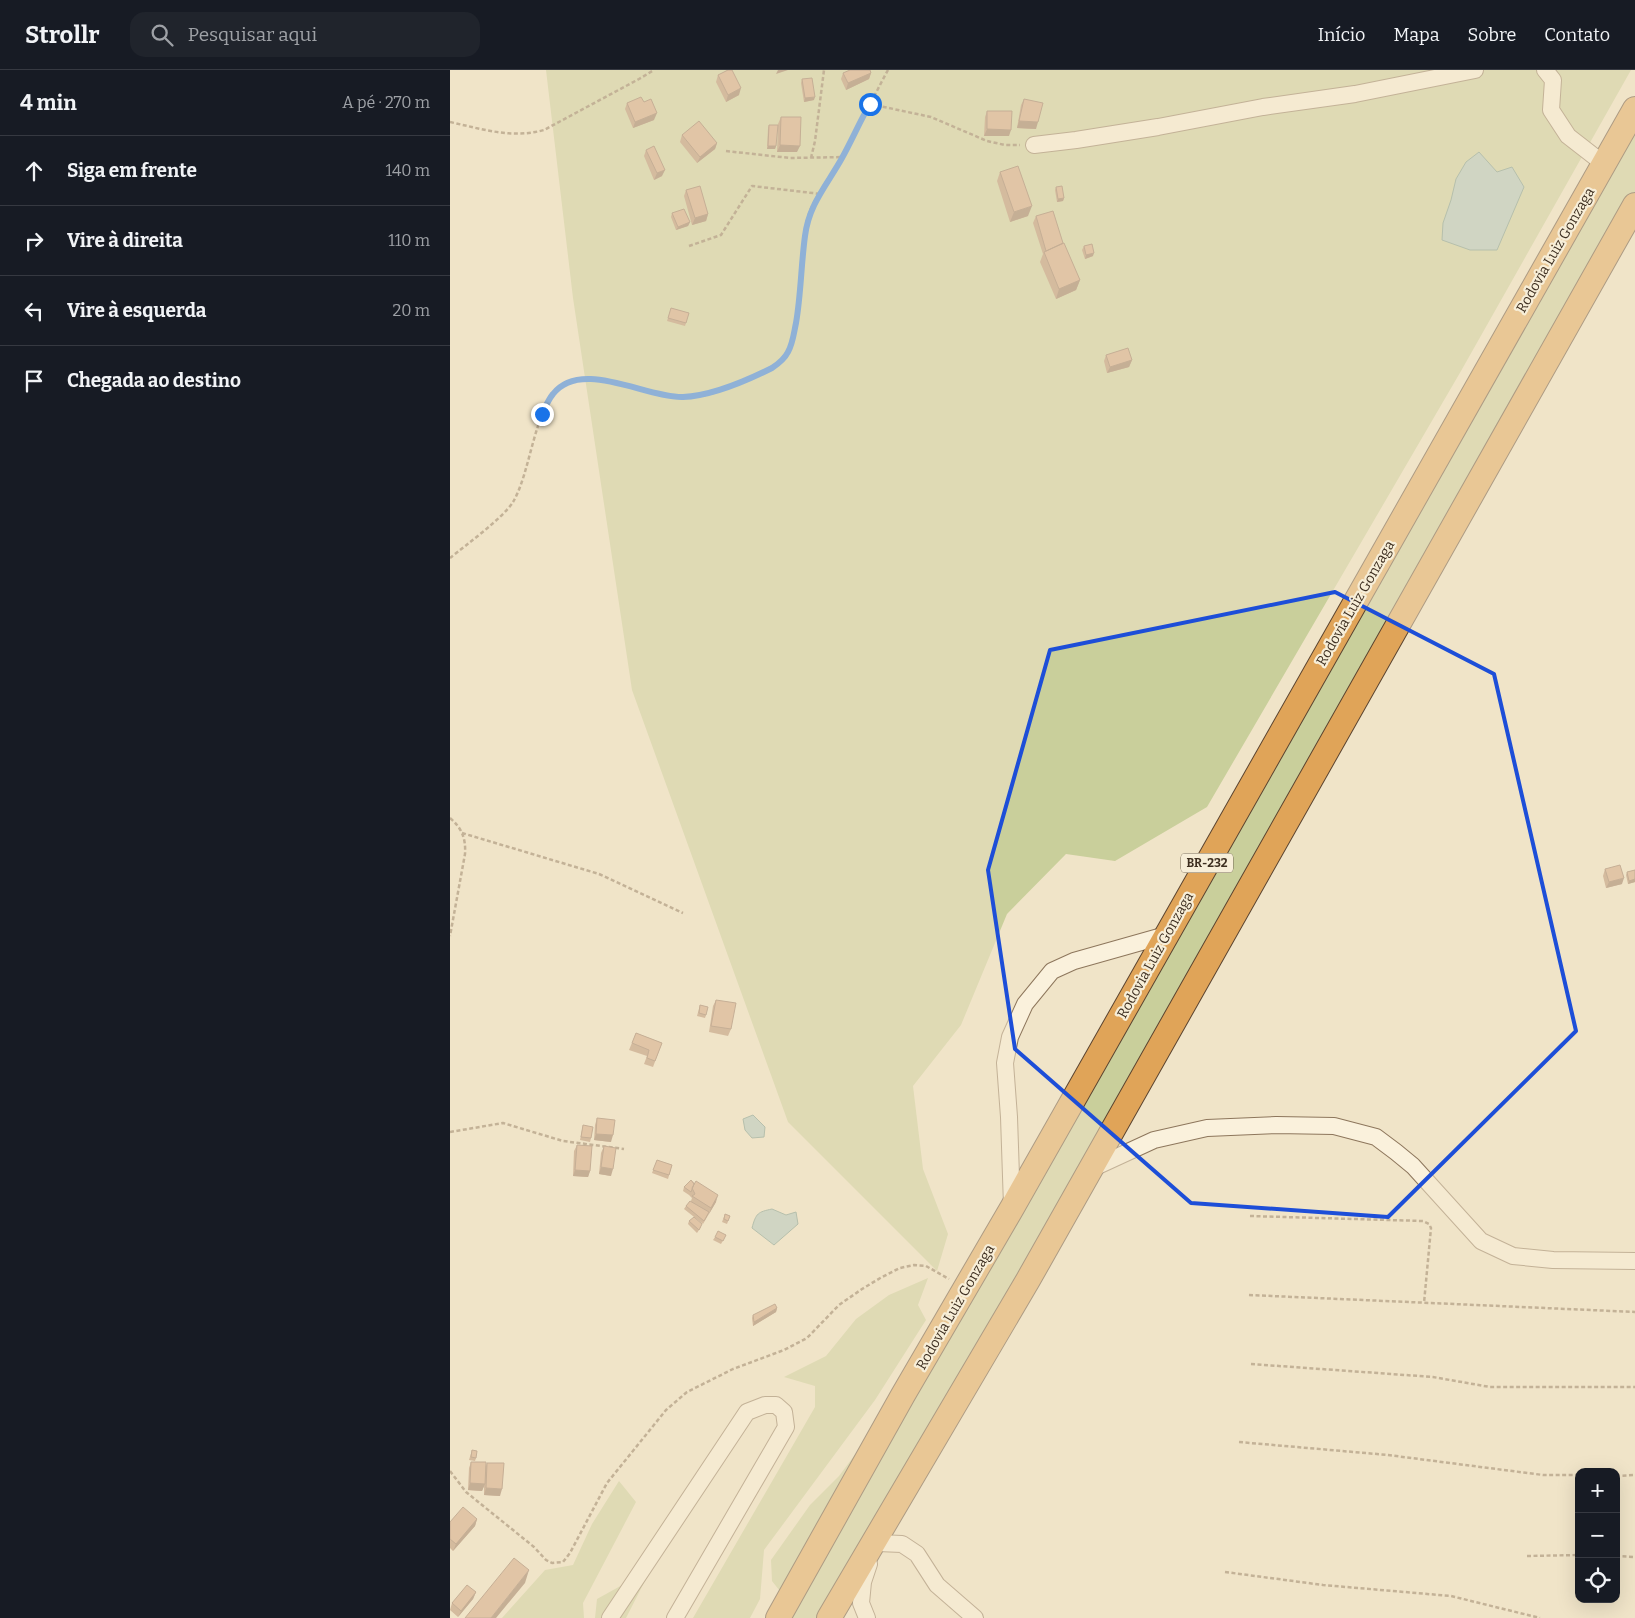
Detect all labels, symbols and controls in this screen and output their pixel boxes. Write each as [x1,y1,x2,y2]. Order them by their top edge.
search box [130,12,480,57]
text: Strollr [25,21,100,49]
icon: search [148,21,176,49]
text: Pesquisar aqui [188,23,317,46]
text: Início [1318,24,1365,46]
text: Mapa [1393,24,1440,46]
text: Sobre [1468,24,1516,46]
text: Contato [1544,24,1610,46]
text: 4 min [20,90,77,116]
text: A pé · 270 m [342,93,430,112]
route start [859,93,882,116]
icon: ahead [20,157,48,185]
text: Siga em frente [67,159,197,182]
text: 140 m [385,161,430,180]
street label: Rodovia Luiz Gonzaga [1513,184,1598,316]
icon: right [20,227,48,255]
text: Vire à direita [67,229,183,252]
text: 110 m [388,231,430,250]
icon: left [20,297,48,325]
text: Vire à esquerda [67,299,206,322]
text: 20 m [393,301,430,320]
icon: arrive [20,367,48,395]
text: Chegada ao destino [67,369,241,392]
route end [531,403,554,426]
street label: Rodovia Luiz Gonzaga [1313,537,1398,669]
road number: BR-232 [1181,854,1233,872]
street label: Rodovia Luiz Gonzaga [1114,889,1197,1021]
street label: Rodovia Luiz Gonzaga [913,1241,998,1373]
map controls [1575,1468,1620,1603]
button: + [1575,1468,1620,1513]
button: − [1575,1513,1620,1558]
button: locate [1575,1558,1620,1603]

